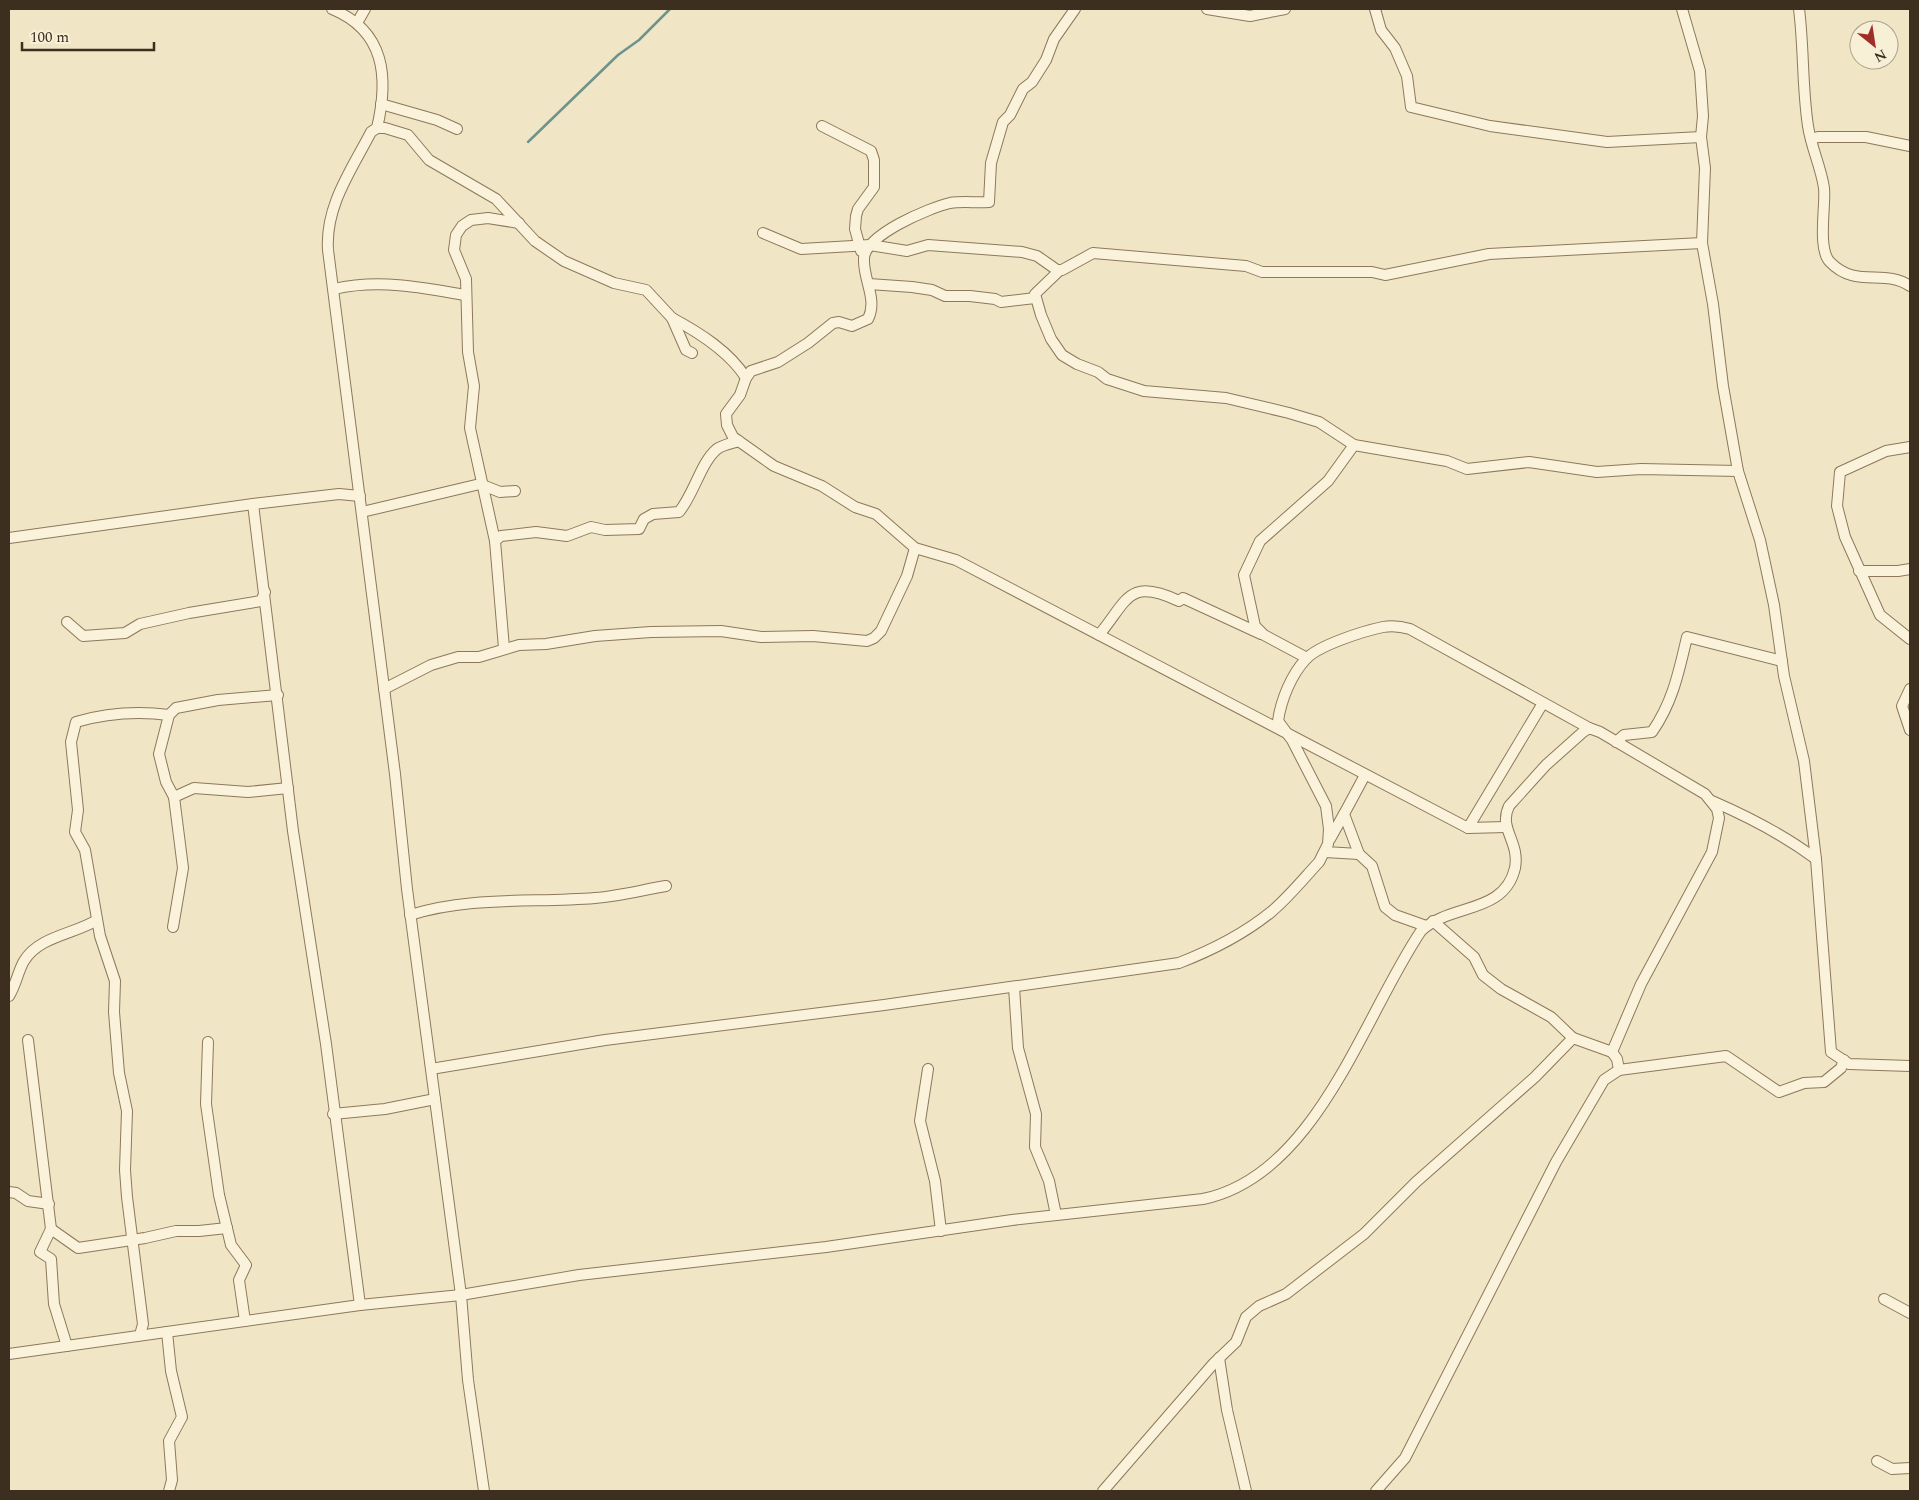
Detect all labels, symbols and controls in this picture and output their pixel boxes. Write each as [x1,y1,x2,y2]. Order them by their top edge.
scale bar [22,20,155,52]
north arrow [1849,20,1899,70]
text: 100 m [30,26,69,49]
text: N [1870,44,1890,68]

